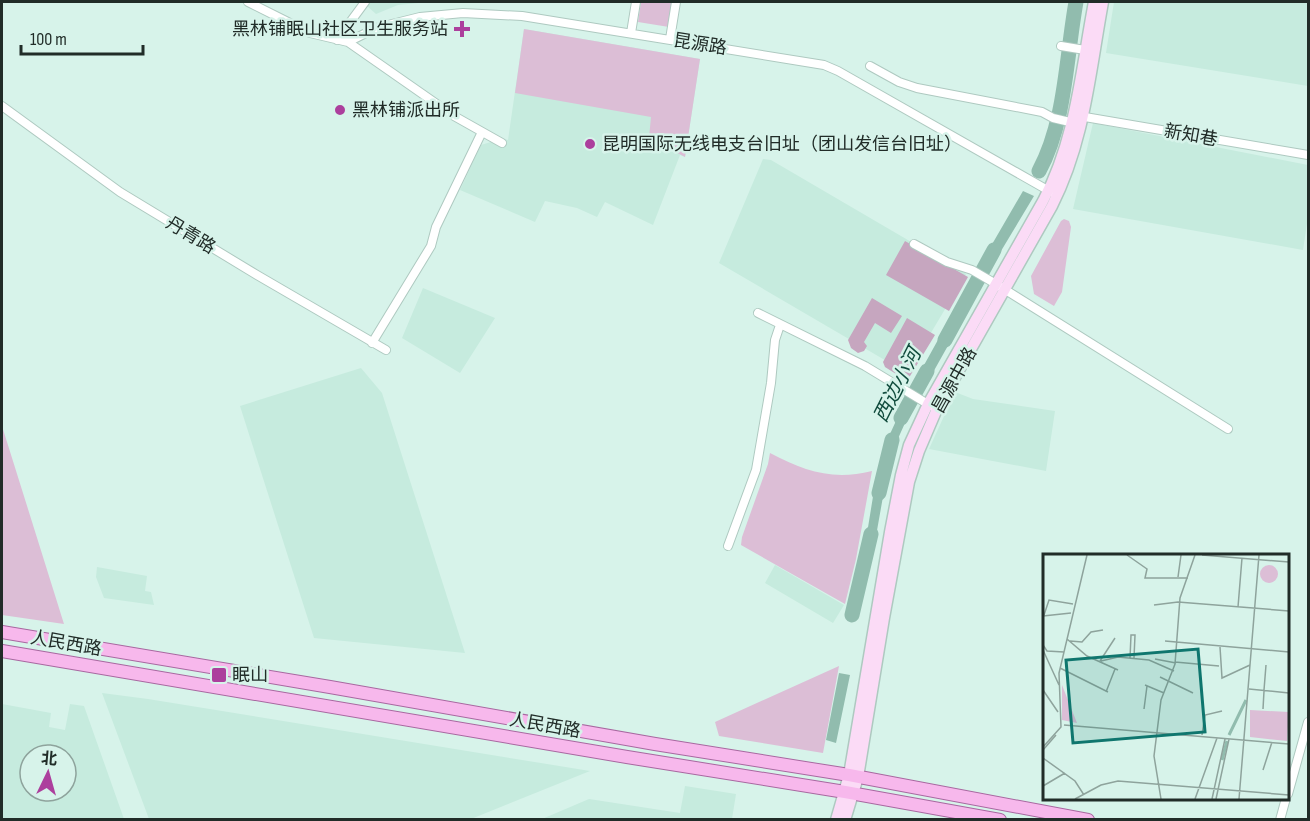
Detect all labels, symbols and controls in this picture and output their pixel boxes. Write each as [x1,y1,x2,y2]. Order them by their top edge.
scale bar [21,18,142,56]
place label: 黑林铺眠山社区卫生服务站 [232,19,448,40]
marker: 黑林铺眠山社区卫生服务站 [453,20,471,38]
text: 100 m [30,29,67,50]
street label: 昆源路 [672,30,728,59]
place label: 黑林铺派出所 [352,100,460,121]
marker: 黑林铺派出所 [333,103,347,117]
street label: 新知巷 [1163,120,1219,151]
place label: 昆明国际无线电支台旧址（团山发信台旧址） [602,134,962,155]
marker: 昆明国际无线电支台旧址（团山发信台旧址） [583,137,597,151]
street label: 丹青路 [162,213,219,258]
water label: 西边小河 [869,341,929,427]
street label: 昌源中路 [928,344,981,417]
inset map [1043,554,1289,800]
street label: 人民西路 [29,627,103,660]
place label: 眠山 [232,665,268,686]
marker: 眠山 [210,666,228,684]
street label: 人民西路 [508,709,582,742]
north arrow [18,743,78,803]
text: 北 [40,749,58,770]

